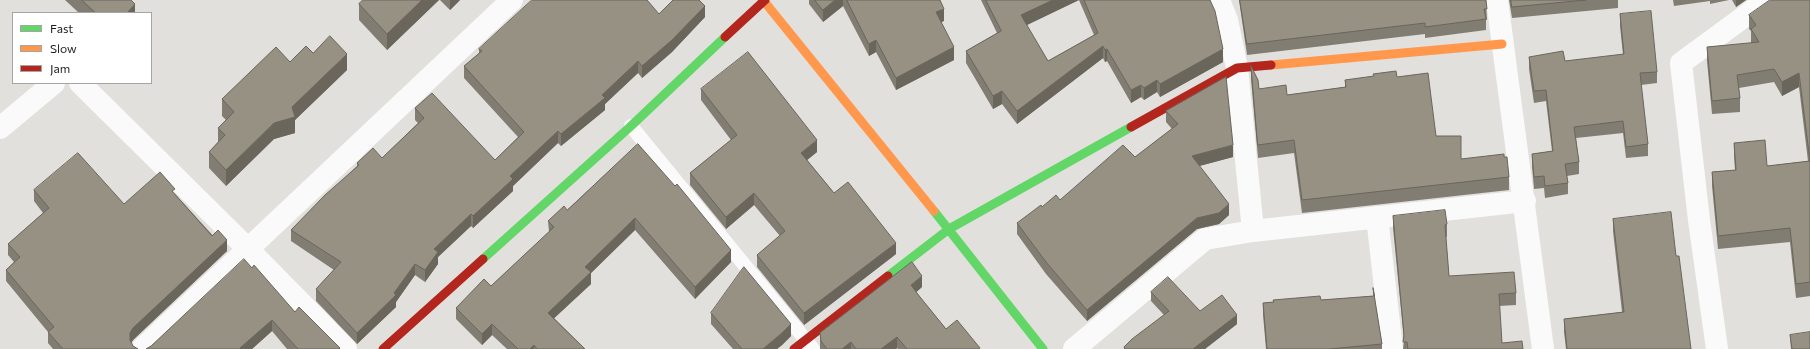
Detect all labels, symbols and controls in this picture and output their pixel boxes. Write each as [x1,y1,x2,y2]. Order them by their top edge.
legend [12,12,152,84]
text: Fast [50,21,73,35]
text: Slow [50,41,77,55]
text: Jam [50,61,70,75]

